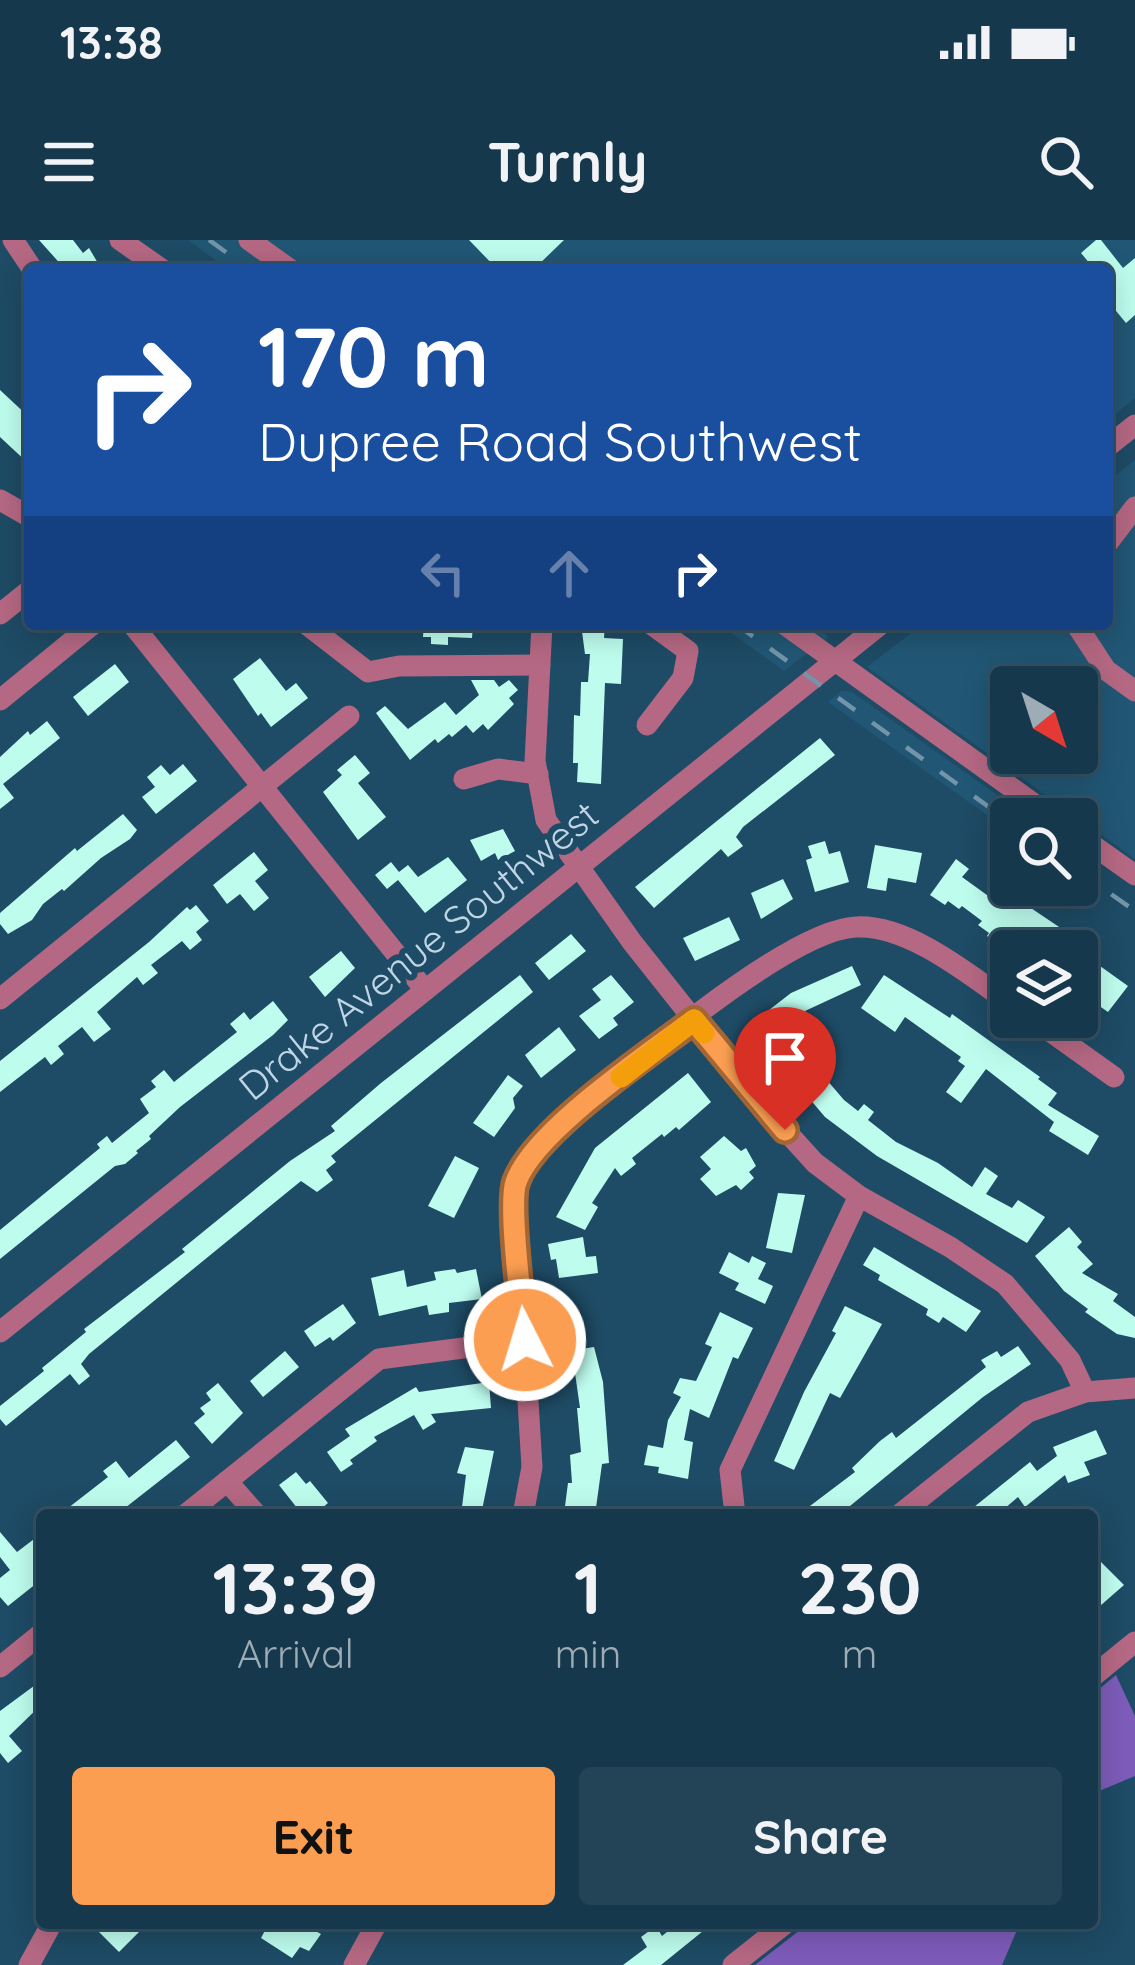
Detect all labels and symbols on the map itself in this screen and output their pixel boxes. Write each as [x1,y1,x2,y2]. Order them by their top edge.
north arrow [990,666,1098,774]
street label: Drake Avenue Southwest [228,790,608,1110]
pin [734,1007,836,1130]
position arrow [462,1277,588,1403]

